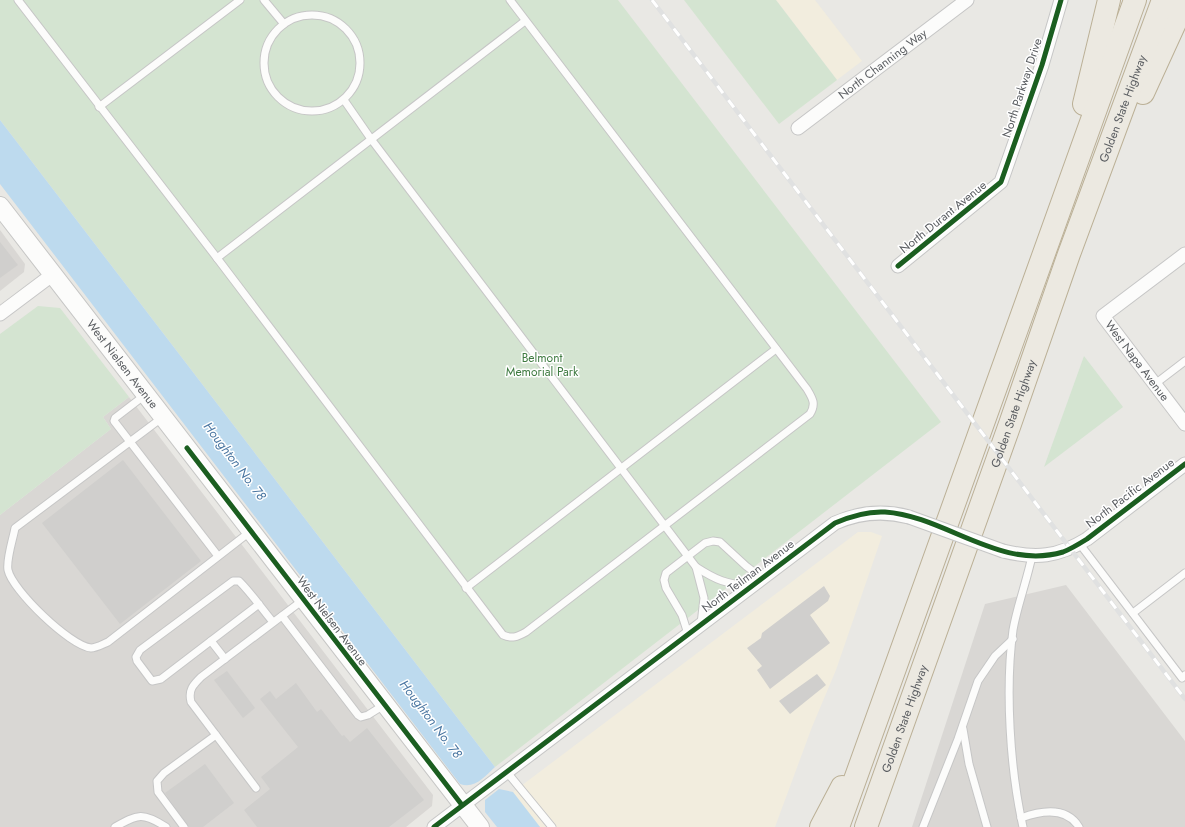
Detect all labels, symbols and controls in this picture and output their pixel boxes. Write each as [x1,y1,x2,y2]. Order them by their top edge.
street label: North Channing Way [834,24,931,104]
street label: North Parkway Drive [997,36,1047,140]
street label: Golden State Highway [1095,52,1151,165]
street label: North Durant Avenue [896,176,990,258]
street label: West Nielsen Avenue [82,316,163,413]
street label: West Napa Avenue [1100,317,1174,405]
park label: Belmont Memorial Park [506,349,579,381]
street label: Golden State Highway [986,356,1041,470]
water label: Houghton No. 78 [199,418,271,504]
street label: North Pacific Avenue [1082,454,1178,532]
street label: North Teilman Avenue [698,535,798,617]
street label: West Nielsen Avenue [292,572,372,670]
street label: Golden State Highway [877,662,933,775]
water label: Houghton No. 78 [395,676,467,762]

